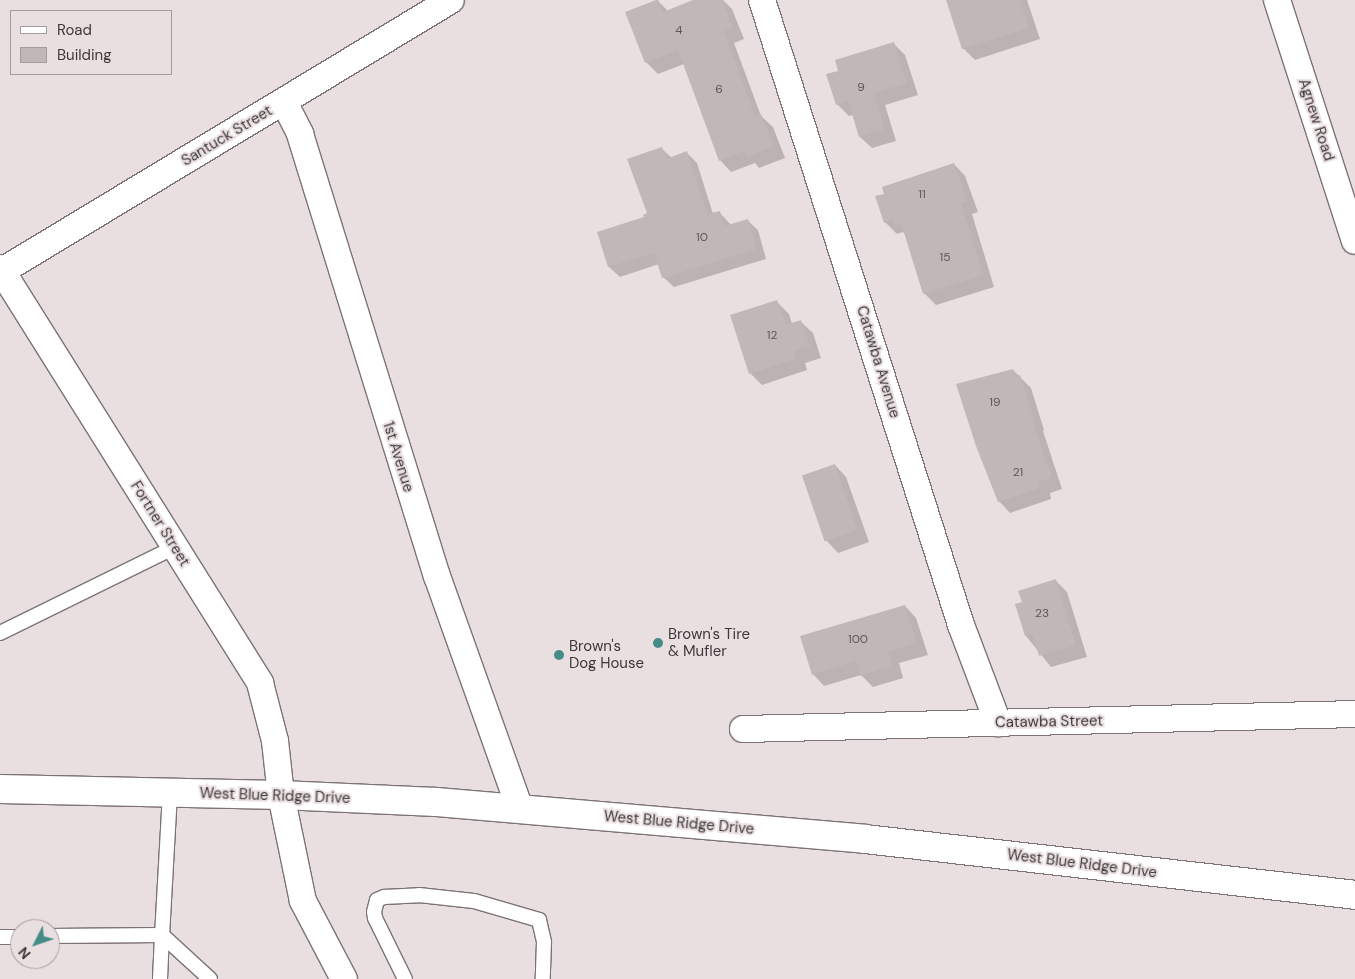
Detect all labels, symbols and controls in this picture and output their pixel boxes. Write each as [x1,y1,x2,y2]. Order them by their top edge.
legend [10,10,172,75]
text: Road [57,20,92,40]
house number: 4 [675,24,683,38]
text: Building [57,45,112,65]
street label: Agnew Road [1294,77,1338,163]
house number: 9 [857,81,865,95]
house number: 6 [715,83,723,97]
street label: Santuck Street [178,102,276,170]
house number: 11 [918,188,926,202]
house number: 10 [696,231,708,245]
house number: 15 [939,251,951,265]
street label: Catawba Avenue [852,304,904,420]
house number: 12 [767,329,777,343]
house number: 19 [989,396,1001,410]
street label: 1st Avenue [379,420,417,494]
house number: 21 [1013,466,1023,480]
street label: Fortner Street [127,478,193,570]
house number: 23 [1035,607,1049,621]
place label: Brown's Tire & Mufler [668,625,750,660]
house number: 100 [848,633,868,647]
place label: Brown's Dog House [569,637,644,672]
marker: Brown's Tire & Mufler [652,637,664,649]
marker: Brown's Dog House [553,649,565,661]
street label: Catawba Street [995,712,1103,732]
street label: West Blue Ridge Drive [199,784,351,808]
street label: West Blue Ridge Drive [603,807,755,839]
street label: West Blue Ridge Drive [1006,846,1158,882]
north arrow [10,919,60,969]
text: N [14,943,35,963]

